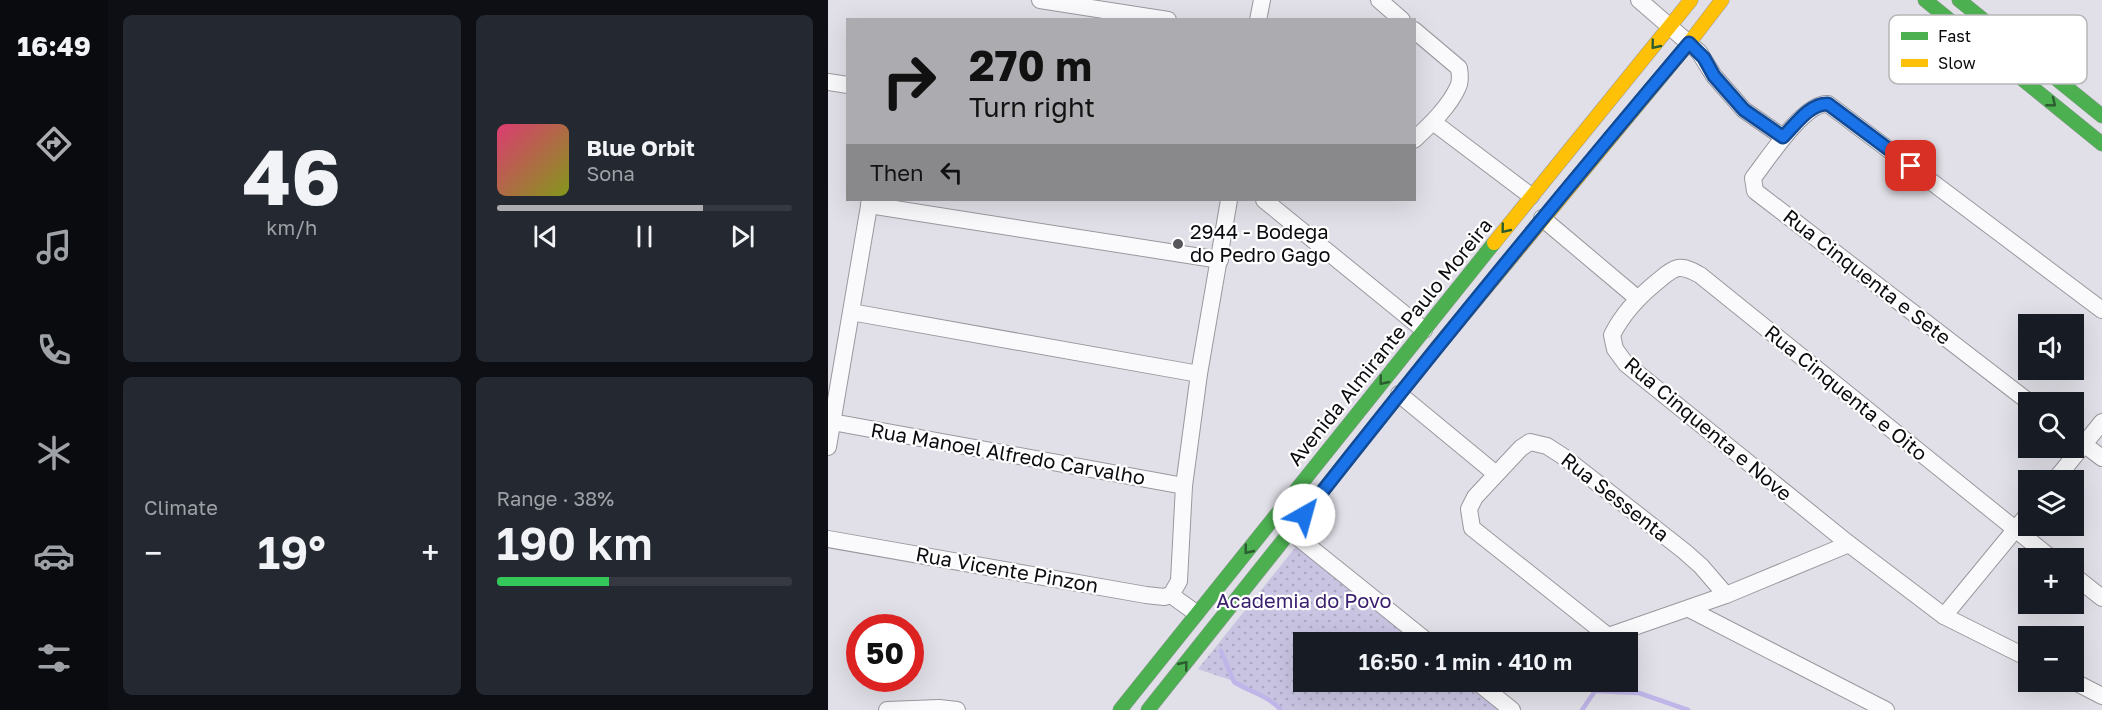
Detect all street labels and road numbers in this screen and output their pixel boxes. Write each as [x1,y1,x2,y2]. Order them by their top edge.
street label: Rua Cinquenta e Sete [1779,203,1956,349]
street label: Avenida Almirante Paulo Moreira [1282,213,1496,470]
street label: Rua Cinquenta e Oito [1761,319,1933,465]
street label: Rua Cinquenta e Nove [1620,351,1797,505]
street label: Rua Manoel Alfredo Carvalho [869,417,1147,489]
street label: Rua Sessenta [1557,447,1674,546]
street label: Rua Vicente Pinzon [914,541,1100,597]

